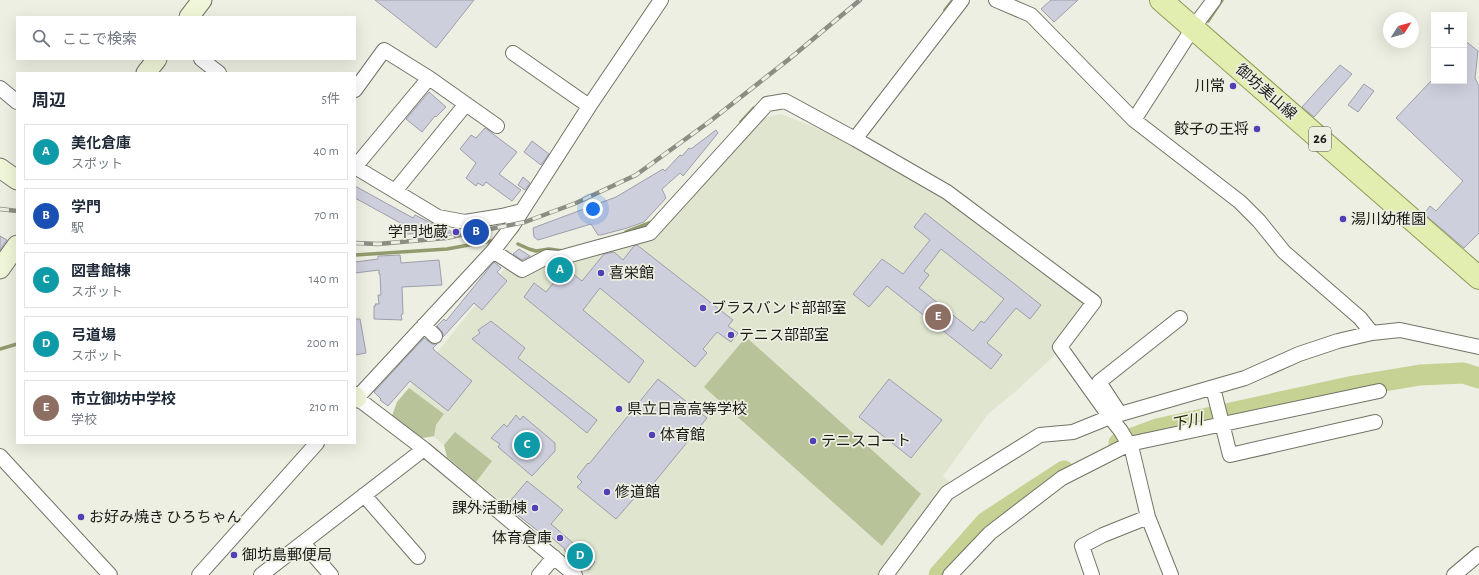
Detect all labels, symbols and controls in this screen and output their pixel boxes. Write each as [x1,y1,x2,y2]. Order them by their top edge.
north arrow [1383,12,1419,48]
map controls [1431,12,1467,84]
button: + [1431,12,1467,48]
search box [16,16,356,60]
icon: search [30,27,52,49]
text: ここで検索 [62,32,137,47]
button: − [1431,48,1467,84]
street label: 御坊美山線 [1233,61,1300,122]
place label: 川常 [1195,78,1225,94]
marker: 川常 [1228,81,1238,91]
text: 周辺 [32,92,66,109]
text: 5件 [322,93,340,106]
place label: 餃子の王将 [1174,121,1249,137]
marker: 餃子の王将 [1252,124,1262,134]
road number: 26 [1309,127,1331,151]
text: 美化倉庫 [71,136,131,151]
text: A [42,145,50,158]
text: 40 m [313,145,339,158]
text: スポット [71,158,123,171]
your location [583,199,603,219]
text: 学門 [71,200,101,215]
text: B [42,209,50,222]
text: 70 m [314,209,339,222]
place label: 湯川幼稚園 [1351,211,1426,227]
marker: 湯川幼稚園 [1338,214,1348,224]
pin: B [463,217,489,247]
text: 駅 [71,222,84,235]
place label: 学門地蔵 [388,224,448,240]
marker: 学門地蔵 [451,227,461,237]
pin: A [547,255,573,285]
text: 図書館棟 [71,264,131,279]
place label: 喜栄館 [609,265,654,281]
marker: 喜栄館 [596,268,606,278]
text: C [43,273,49,286]
text: 140 m [309,273,339,286]
text: スポット [71,286,123,299]
place label: ブラスバンド部部室 [711,300,846,316]
pin: E [925,302,951,332]
marker: ブラスバンド部部室 [698,303,708,313]
place label: テニス部部室 [739,327,829,343]
text: 弓道場 [71,328,116,343]
marker: テニス部部室 [726,330,736,340]
text: D [42,337,50,350]
text: 200 m [307,337,339,350]
text: スポット [71,350,123,363]
text: 市立御坊中学校 [71,392,176,407]
text: E [43,401,49,414]
text: 210 m [309,401,339,414]
place label: 県立日高高等学校 [627,401,747,417]
marker: 県立日高高等学校 [614,404,624,414]
water label: 下川 [1170,410,1206,433]
text: 学校 [71,414,97,427]
place label: 体育館 [660,427,705,443]
pin: C [514,430,540,460]
marker: 体育館 [647,430,657,440]
place label: テニスコート [821,434,911,449]
marker: テニスコート [808,436,818,446]
place label: 修道館 [615,484,660,500]
marker: 修道館 [602,487,612,497]
place label: 課外活動棟 [452,499,527,516]
marker: 課外活動棟 [530,503,540,513]
place label: お好み焼き ひろちゃん [89,509,241,525]
marker: お好み焼き ひろちゃん [76,512,86,522]
place label: 体育倉庫 [492,530,552,546]
marker: 体育倉庫 [555,533,565,543]
pin: D [567,541,593,571]
place label: 御坊島郵便局 [242,547,332,563]
marker: 御坊島郵便局 [229,550,239,560]

